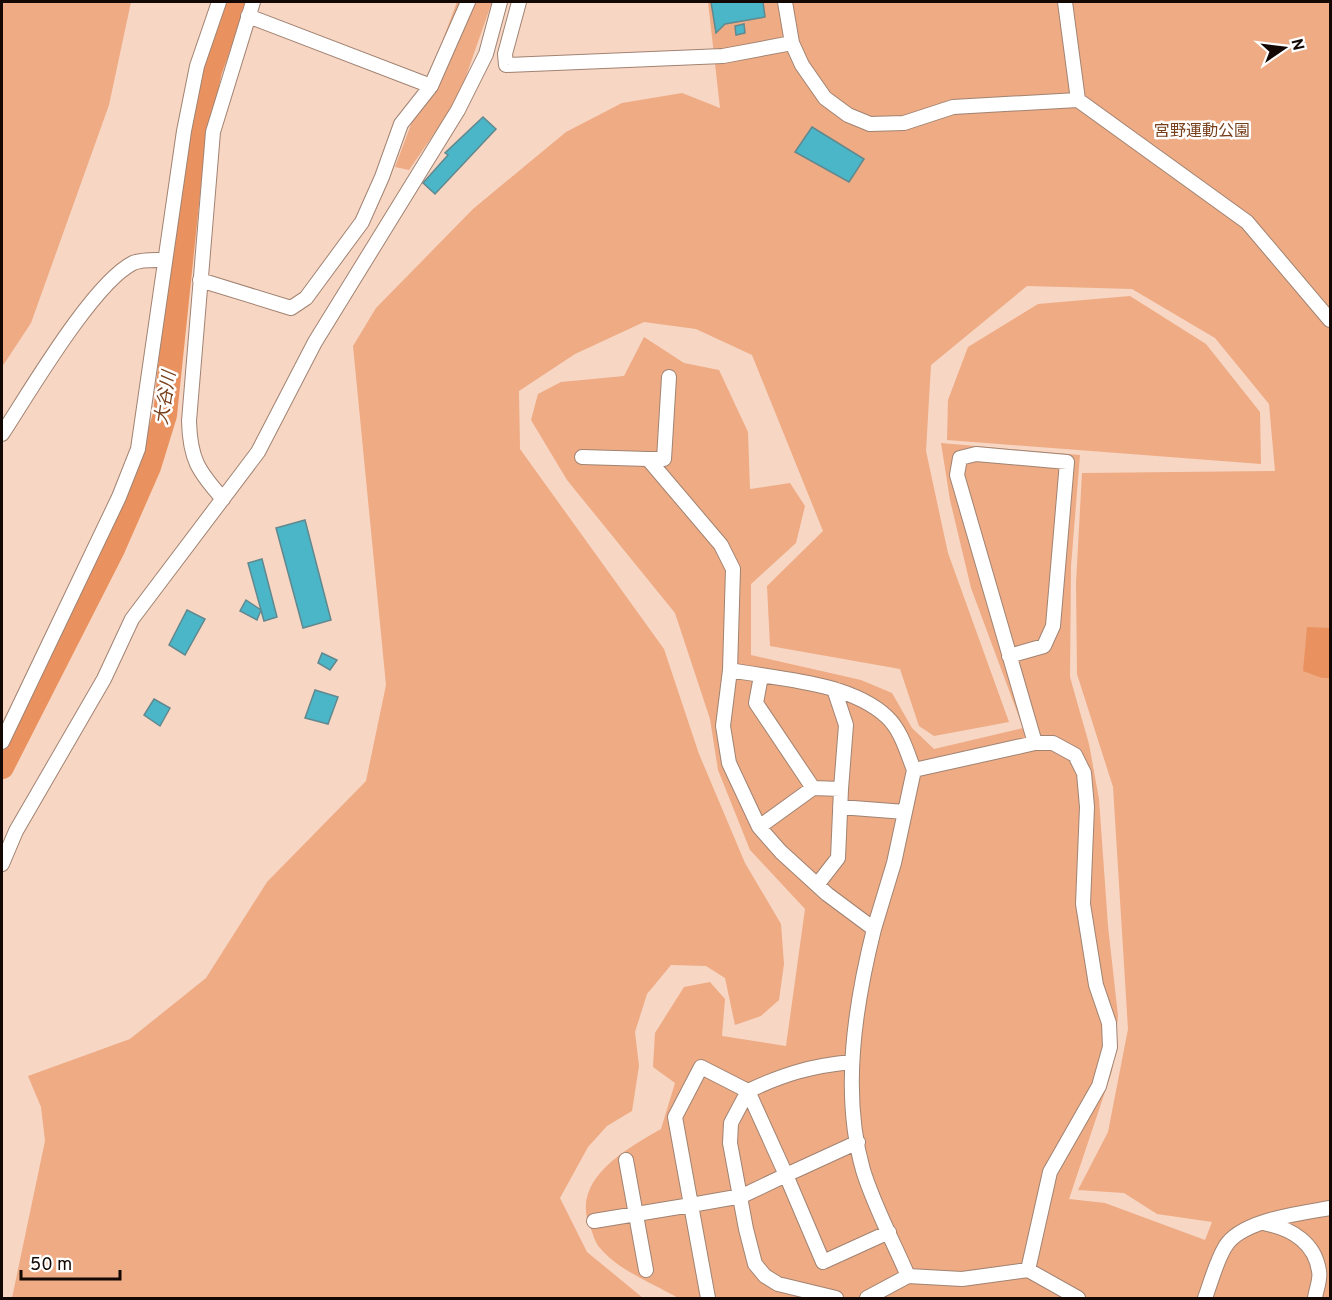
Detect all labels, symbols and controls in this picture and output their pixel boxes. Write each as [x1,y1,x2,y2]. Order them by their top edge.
north arrow [1254,18,1314,78]
text: N [1286,37,1308,53]
park label: 宮野運動公園 [1154,122,1250,142]
water label: 大谷川 [151,368,182,427]
scale bar [21,1243,120,1281]
text: 50 m [30,1254,72,1277]

